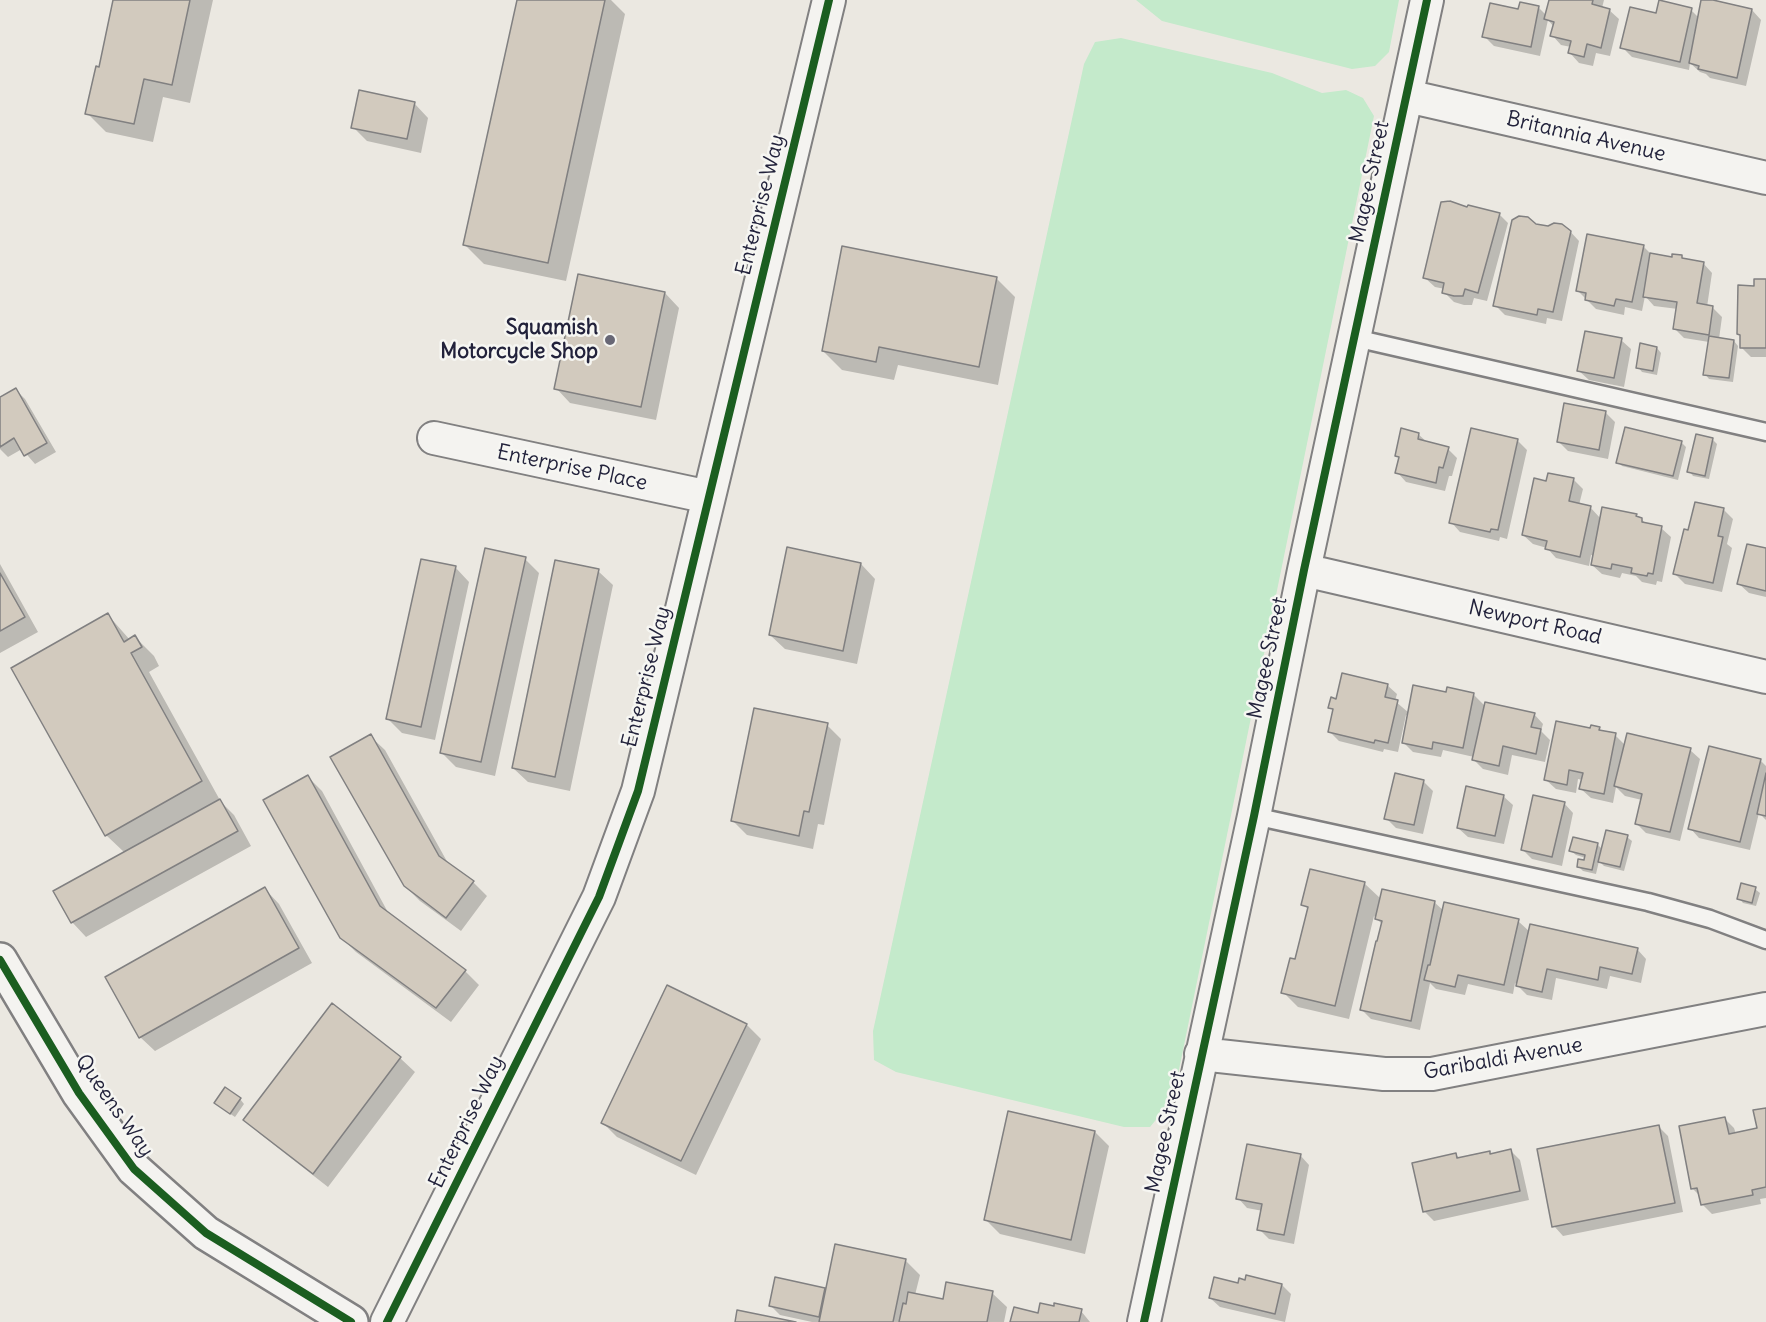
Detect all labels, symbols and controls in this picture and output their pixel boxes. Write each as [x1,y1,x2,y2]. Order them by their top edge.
street label: Britannia Avenue [1504,106,1668,168]
street label: Magee Street [1345,119,1395,245]
street label: Enterprise Way [731,132,791,278]
place label: Squamish Motorcycle Shop [440,315,598,365]
marker: Squamish Motorcycle Shop [603,333,617,347]
street label: Enterprise Place [495,440,649,496]
street label: Magee Street [1243,595,1293,721]
street label: Newport Road [1466,595,1604,651]
street label: Enterprise Way [617,604,677,750]
street label: Garibaldi Avenue [1421,1033,1585,1085]
street label: Queens Way [69,1050,159,1162]
street label: Enterprise Way [424,1052,510,1192]
street label: Magee Street [1141,1069,1191,1195]

